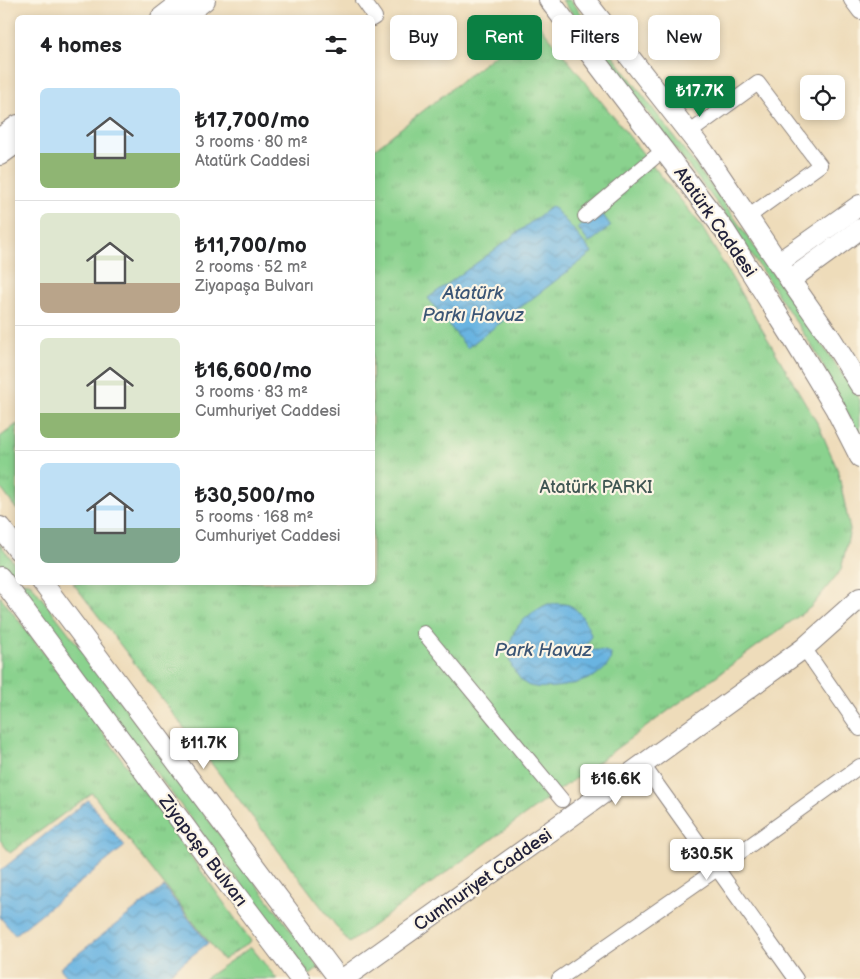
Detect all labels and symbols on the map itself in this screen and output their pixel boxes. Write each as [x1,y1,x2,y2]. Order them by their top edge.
pin: ₺17.7K [659,76,741,118]
street label: Atatürk Caddesi [669,163,761,281]
water label: Atatürk Parkı Havuz [422,282,524,327]
park label: Atatürk PARKI [539,477,653,498]
water label: Park Havuz [494,639,592,662]
pin: ₺11.7K [163,728,245,770]
pin: ₺16.6K [575,764,657,806]
street label: Ziyapaşa Bulvarı [154,791,252,911]
street label: Cumhuriyet Caddesi [410,824,556,936]
pin: ₺30.5K [666,838,748,881]

